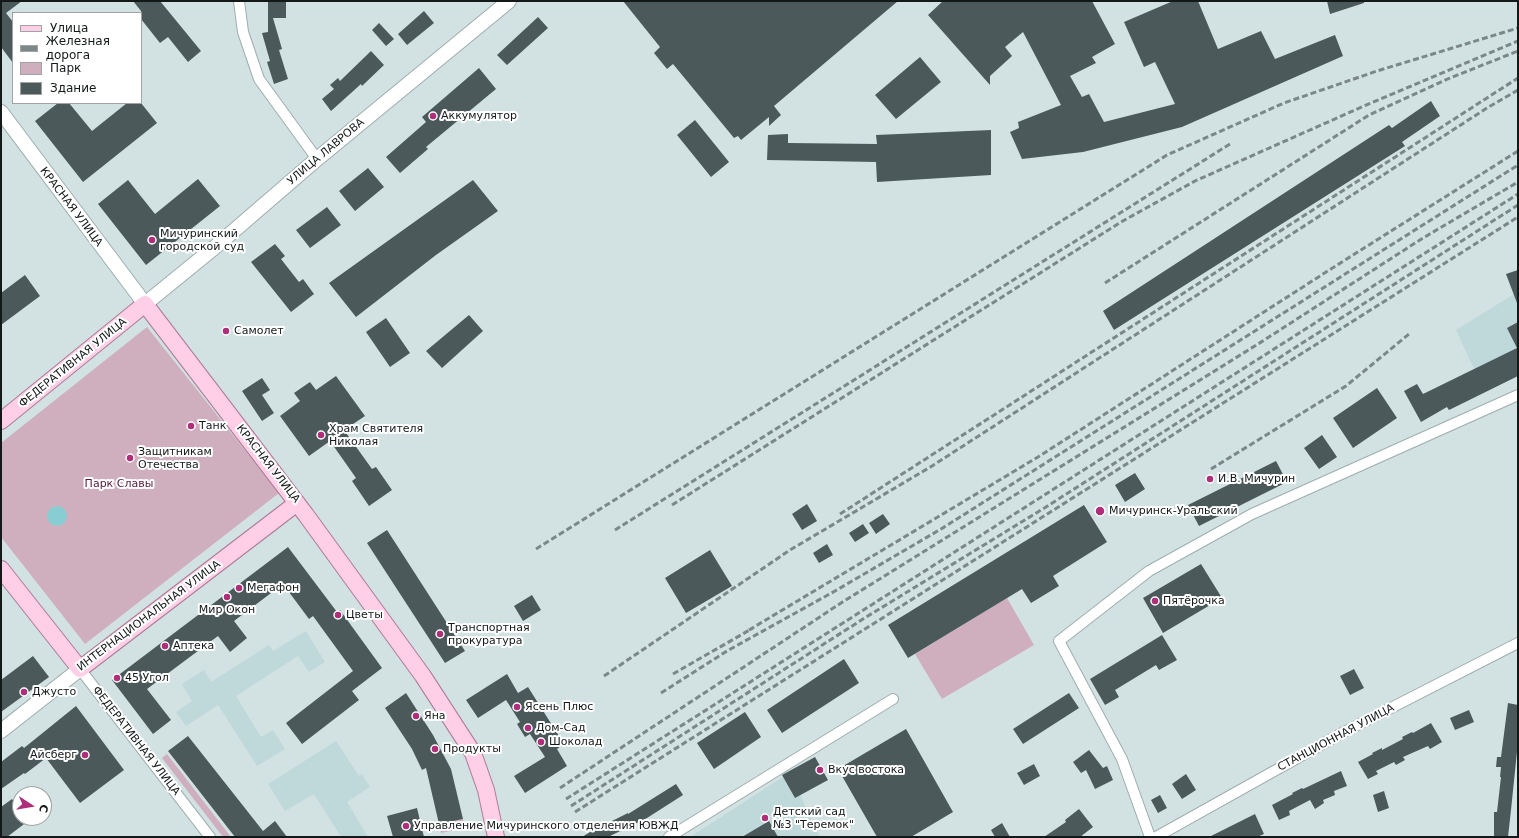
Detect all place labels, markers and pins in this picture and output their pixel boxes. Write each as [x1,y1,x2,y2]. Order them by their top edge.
place label: Аккумулятор [441,109,517,123]
marker: Аккумулятор [428,111,438,121]
place label: Мичуринский городской суд [160,227,244,253]
marker: Мичуринский городской суд [147,235,157,245]
place label: Самолет [234,324,284,338]
marker: Самолет [221,326,231,336]
place label: Танк [199,419,226,433]
marker: Танк [186,421,196,431]
place label: Храм Святителя Николая [329,422,423,448]
marker: Храм Святителя Николая [316,430,326,440]
place label: Защитникам Отечества [138,445,212,471]
marker: Защитникам Отечества [125,453,135,463]
place label: И.В. Мичурин [1218,472,1295,486]
marker: И.В. Мичурин [1205,474,1215,484]
place label: Мичуринск-Уральский [1109,504,1238,518]
marker: Мичуринск-Уральский [1094,505,1106,517]
place label: Мегафон [247,581,299,595]
marker: Мегафон [234,583,244,593]
marker: Мир Окон [222,592,232,602]
place label: Пятёрочка [1163,594,1225,608]
marker: Пятёрочка [1150,596,1160,606]
place label: Мир Окон [199,603,255,617]
place label: Цветы [346,608,383,622]
marker: Цветы [333,610,343,620]
place label: Транспортная прокуратура [448,621,530,647]
marker: Транспортная прокуратура [435,629,445,639]
place label: Аптека [173,639,214,653]
marker: Аптека [160,641,170,651]
place label: 45 Угол [125,671,169,685]
marker: 45 Угол [112,673,122,683]
place label: Джусто [32,685,76,699]
marker: Джусто [19,687,29,697]
place label: Ясень Плюс [525,700,593,714]
marker: Ясень Плюс [512,702,522,712]
place label: Яна [424,709,446,723]
marker: Яна [411,711,421,721]
place label: Дом-Сад [536,721,586,735]
marker: Дом-Сад [523,723,533,733]
place label: Шоколад [549,735,602,749]
marker: Шоколад [536,737,546,747]
place label: Продукты [443,742,501,756]
marker: Продукты [430,744,440,754]
place label: Айсберг [30,748,77,762]
marker: Айсберг [80,750,90,760]
place label: Вкус востока [828,763,904,777]
marker: Вкус востока [815,765,825,775]
place label: Детский сад №3 "Теремок" [773,805,854,831]
marker: Детский сад №3 "Теремок" [760,813,770,823]
place label: Управление Мичуринского отделения ЮВЖД [414,819,679,833]
marker: Управление Мичуринского отделения ЮВЖД [401,821,411,831]

